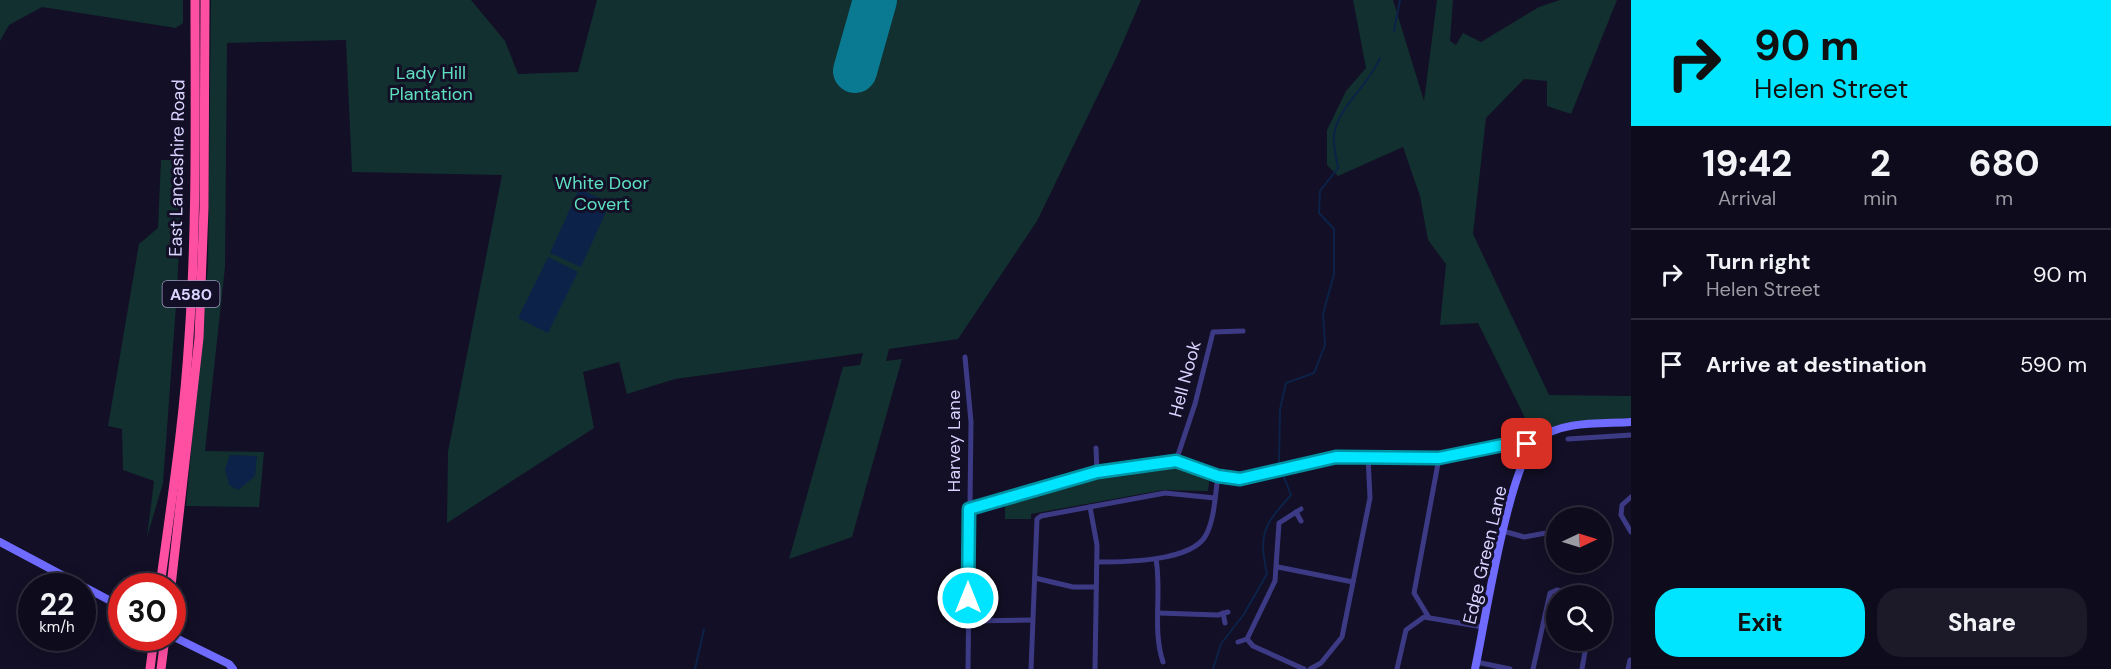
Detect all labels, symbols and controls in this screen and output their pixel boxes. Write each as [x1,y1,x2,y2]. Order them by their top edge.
text: 90 m [1754,18,1860,73]
icon: right [1655,24,1733,102]
park label: Lady Hill Plantation [389,61,473,106]
text: Helen Street [1754,71,1908,106]
street label: East Lancashire Road [163,79,191,257]
text: 19:42 [1702,140,1792,187]
text: 2 [1870,140,1891,187]
text: 680 [1969,140,2040,187]
park label: White Door Covert [555,171,649,216]
text: Arrival [1718,185,1776,211]
text: min [1863,185,1897,211]
text: m [1995,185,2013,211]
text: Turn right [1706,247,1811,276]
icon: right [1655,258,1688,291]
text: 90 m [2033,260,2087,289]
text: Helen Street [1706,276,1820,302]
road number: A580 [162,281,219,307]
street label: Hell Nook [1163,338,1207,420]
icon: arrive [1655,348,1688,381]
text: Arrive at destination [1706,350,1927,379]
text: 590 m [2020,350,2087,379]
street label: Harvey Lane [942,390,966,492]
pin [1501,418,1552,469]
icon: arrive [1510,427,1543,460]
street label: Edge Green Lane [1457,483,1513,627]
north arrow [1546,507,1612,573]
map controls [1546,507,1612,651]
position arrow [936,566,1000,630]
speed limit sign: 30 [108,573,186,651]
text: 22 [40,585,74,624]
button: search [1546,585,1612,651]
button: Exit [1655,588,1865,657]
button: Share [1877,588,2087,657]
text: km/h [39,617,75,637]

